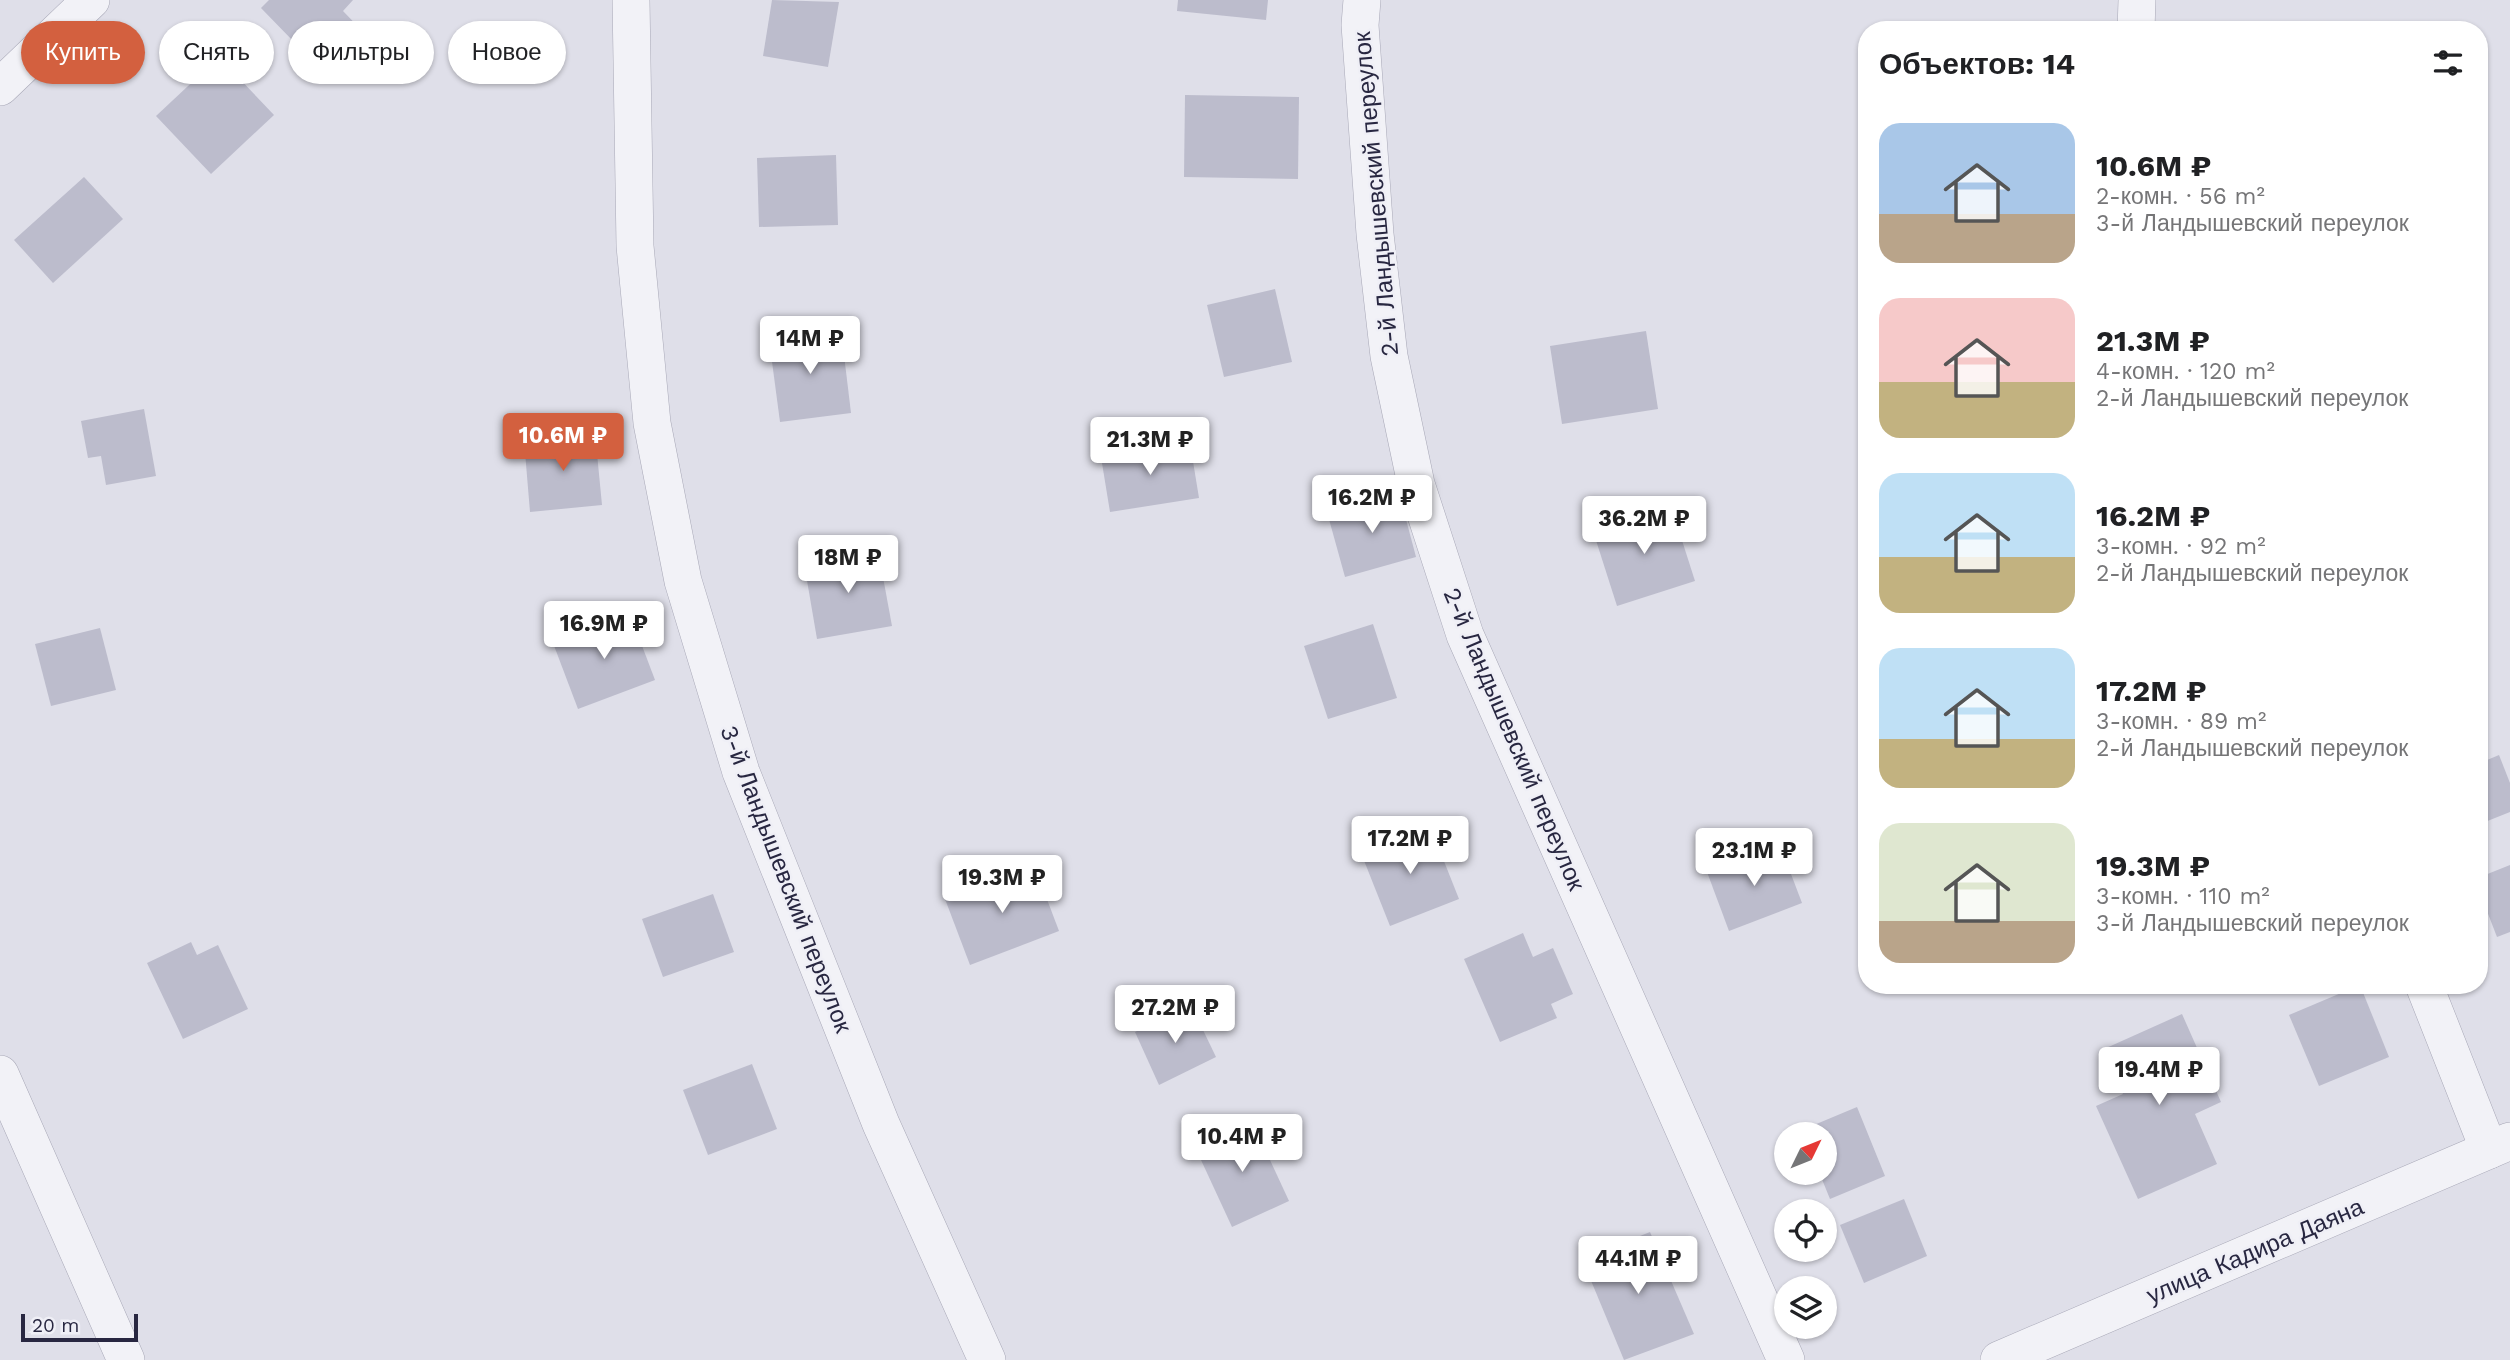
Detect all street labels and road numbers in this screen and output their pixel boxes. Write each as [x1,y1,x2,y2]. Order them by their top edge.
street label: 2-й Ландышевский переулок [1348,30,1404,358]
street label: 2-й Ландышевский переулок [1437,584,1591,895]
street label: 3-й Ландышевский переулок [714,722,858,1037]
street label: улица Кадира Даяна [2142,1192,2368,1309]

